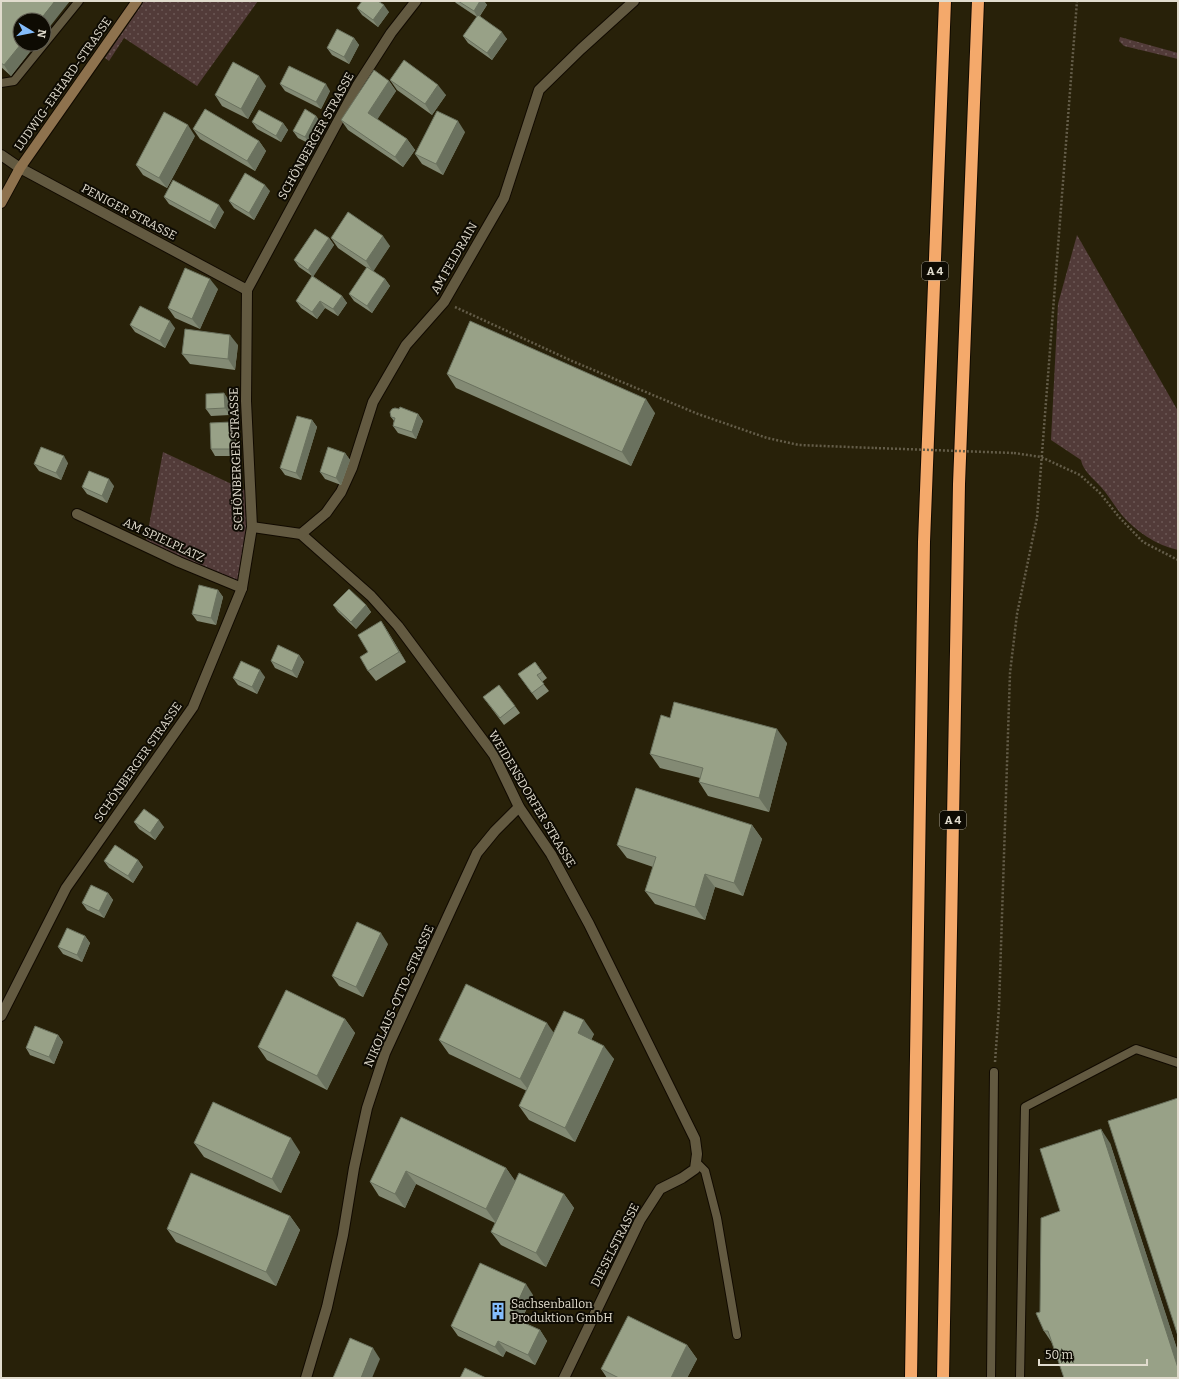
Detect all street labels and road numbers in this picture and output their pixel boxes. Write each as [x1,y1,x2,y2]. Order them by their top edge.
street label: LUDWIG-ERHARD-STRASSE [12,15,114,153]
street label: SCHÖNBERGER STRASSE [274,69,357,202]
street label: PENIGER STRASSE [79,181,179,243]
street label: AM FELDRAIN [428,219,480,296]
road number: A 4 [922,262,948,280]
street label: SCHÖNBERGER STRASSE [226,387,245,531]
street label: AM SPIELPLATZ [121,515,207,565]
street label: SCHÖNBERGER STRASSE [90,699,185,825]
street label: WEIDENSDORFER STRASSE [486,728,578,870]
road number: A 4 [940,811,966,829]
street label: NIKOLAUS-OTTO-STRASSE [361,923,437,1069]
street label: DIESELSTRASSE [588,1201,642,1289]

